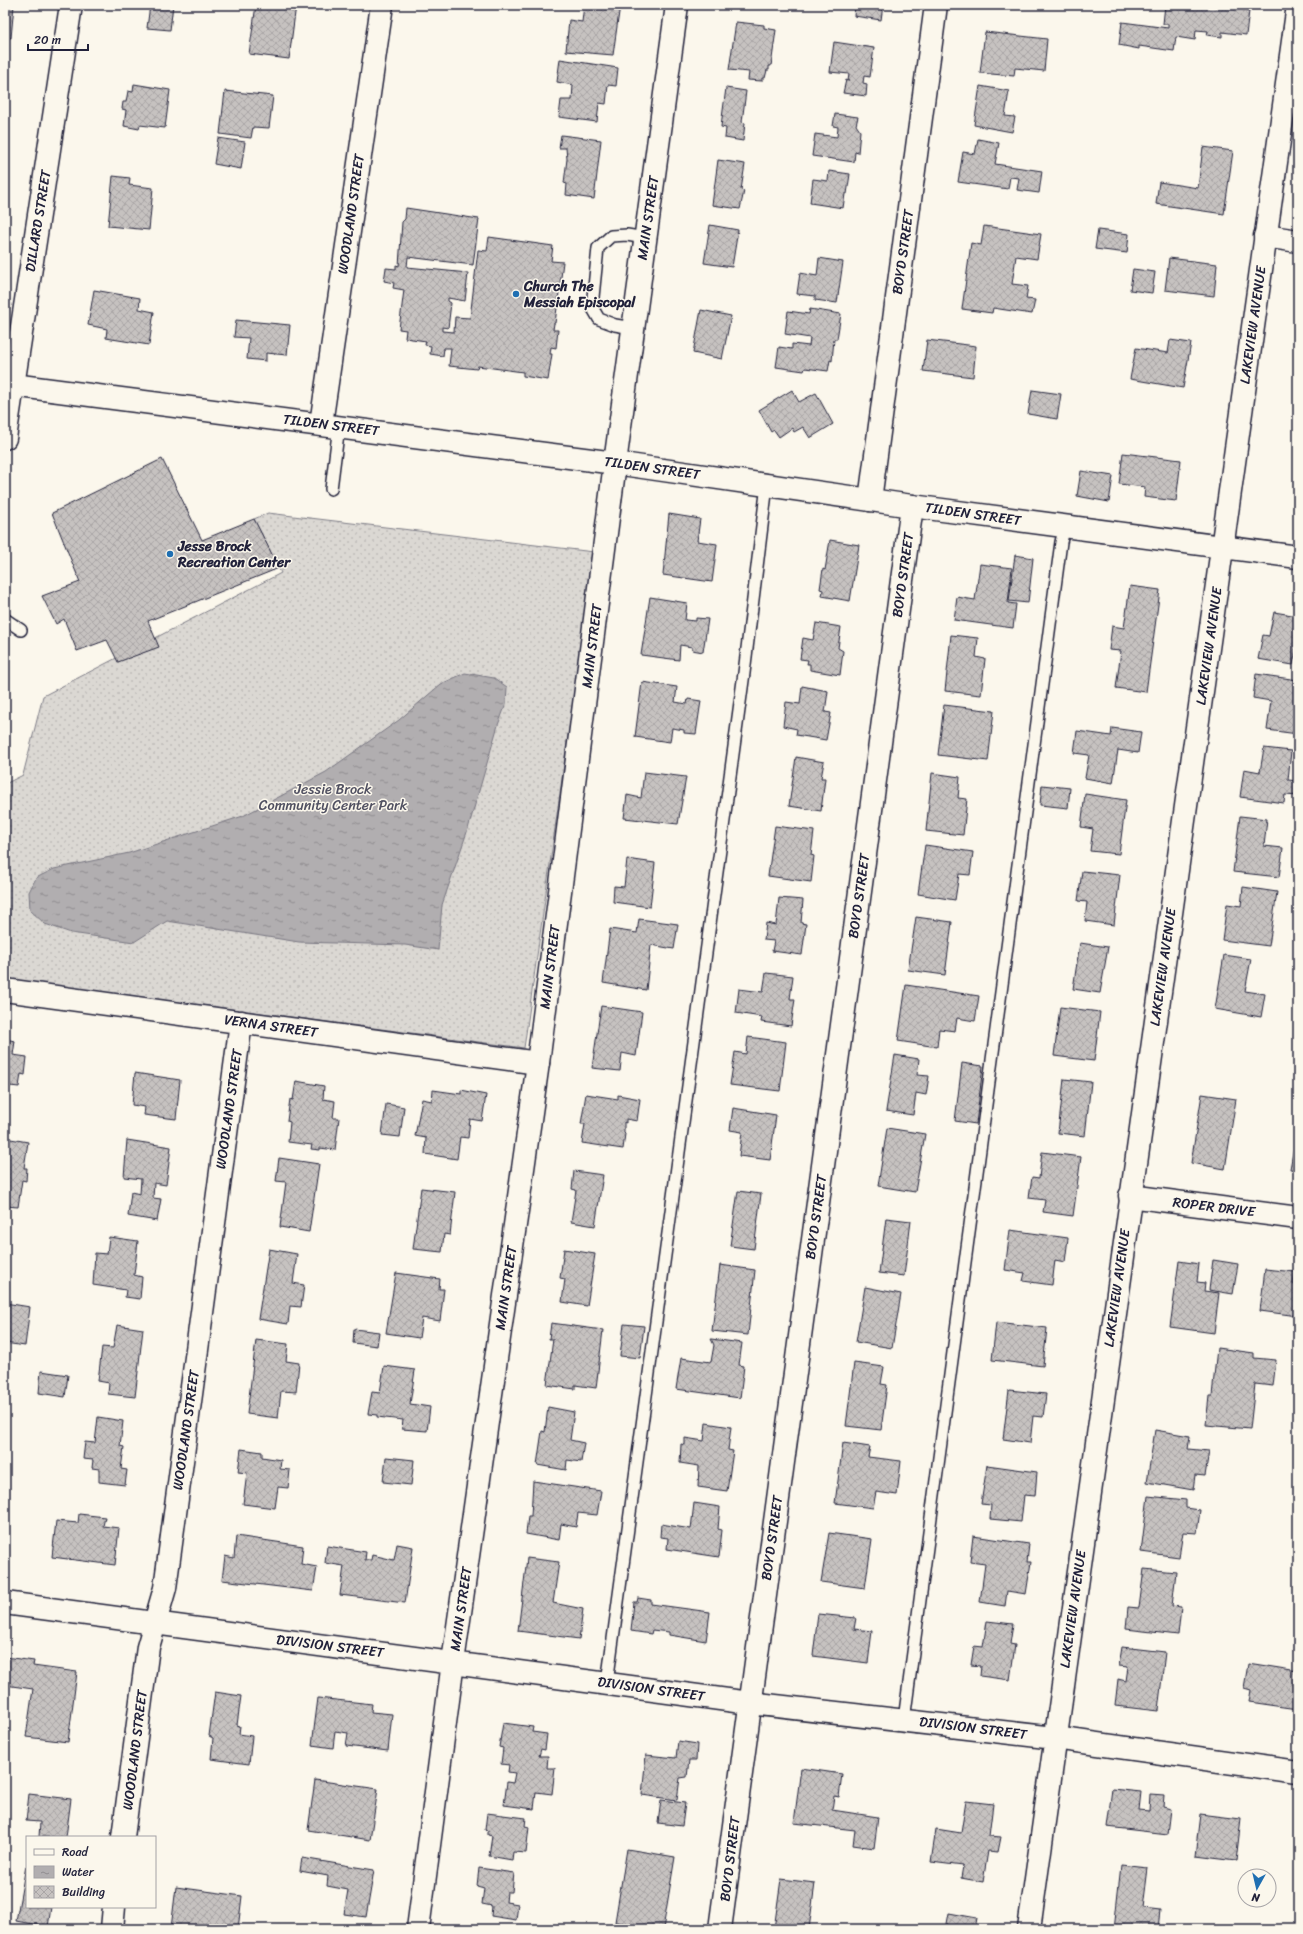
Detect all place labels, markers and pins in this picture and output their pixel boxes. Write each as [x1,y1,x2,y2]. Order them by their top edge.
place label: Church The Messiah Episcopal [523,274,636,315]
marker: Church The Messiah Episcopal [511,289,521,299]
place label: Jesse Brock Recreation Center [177,534,291,575]
marker: Jesse Brock Recreation Center [165,549,175,559]

